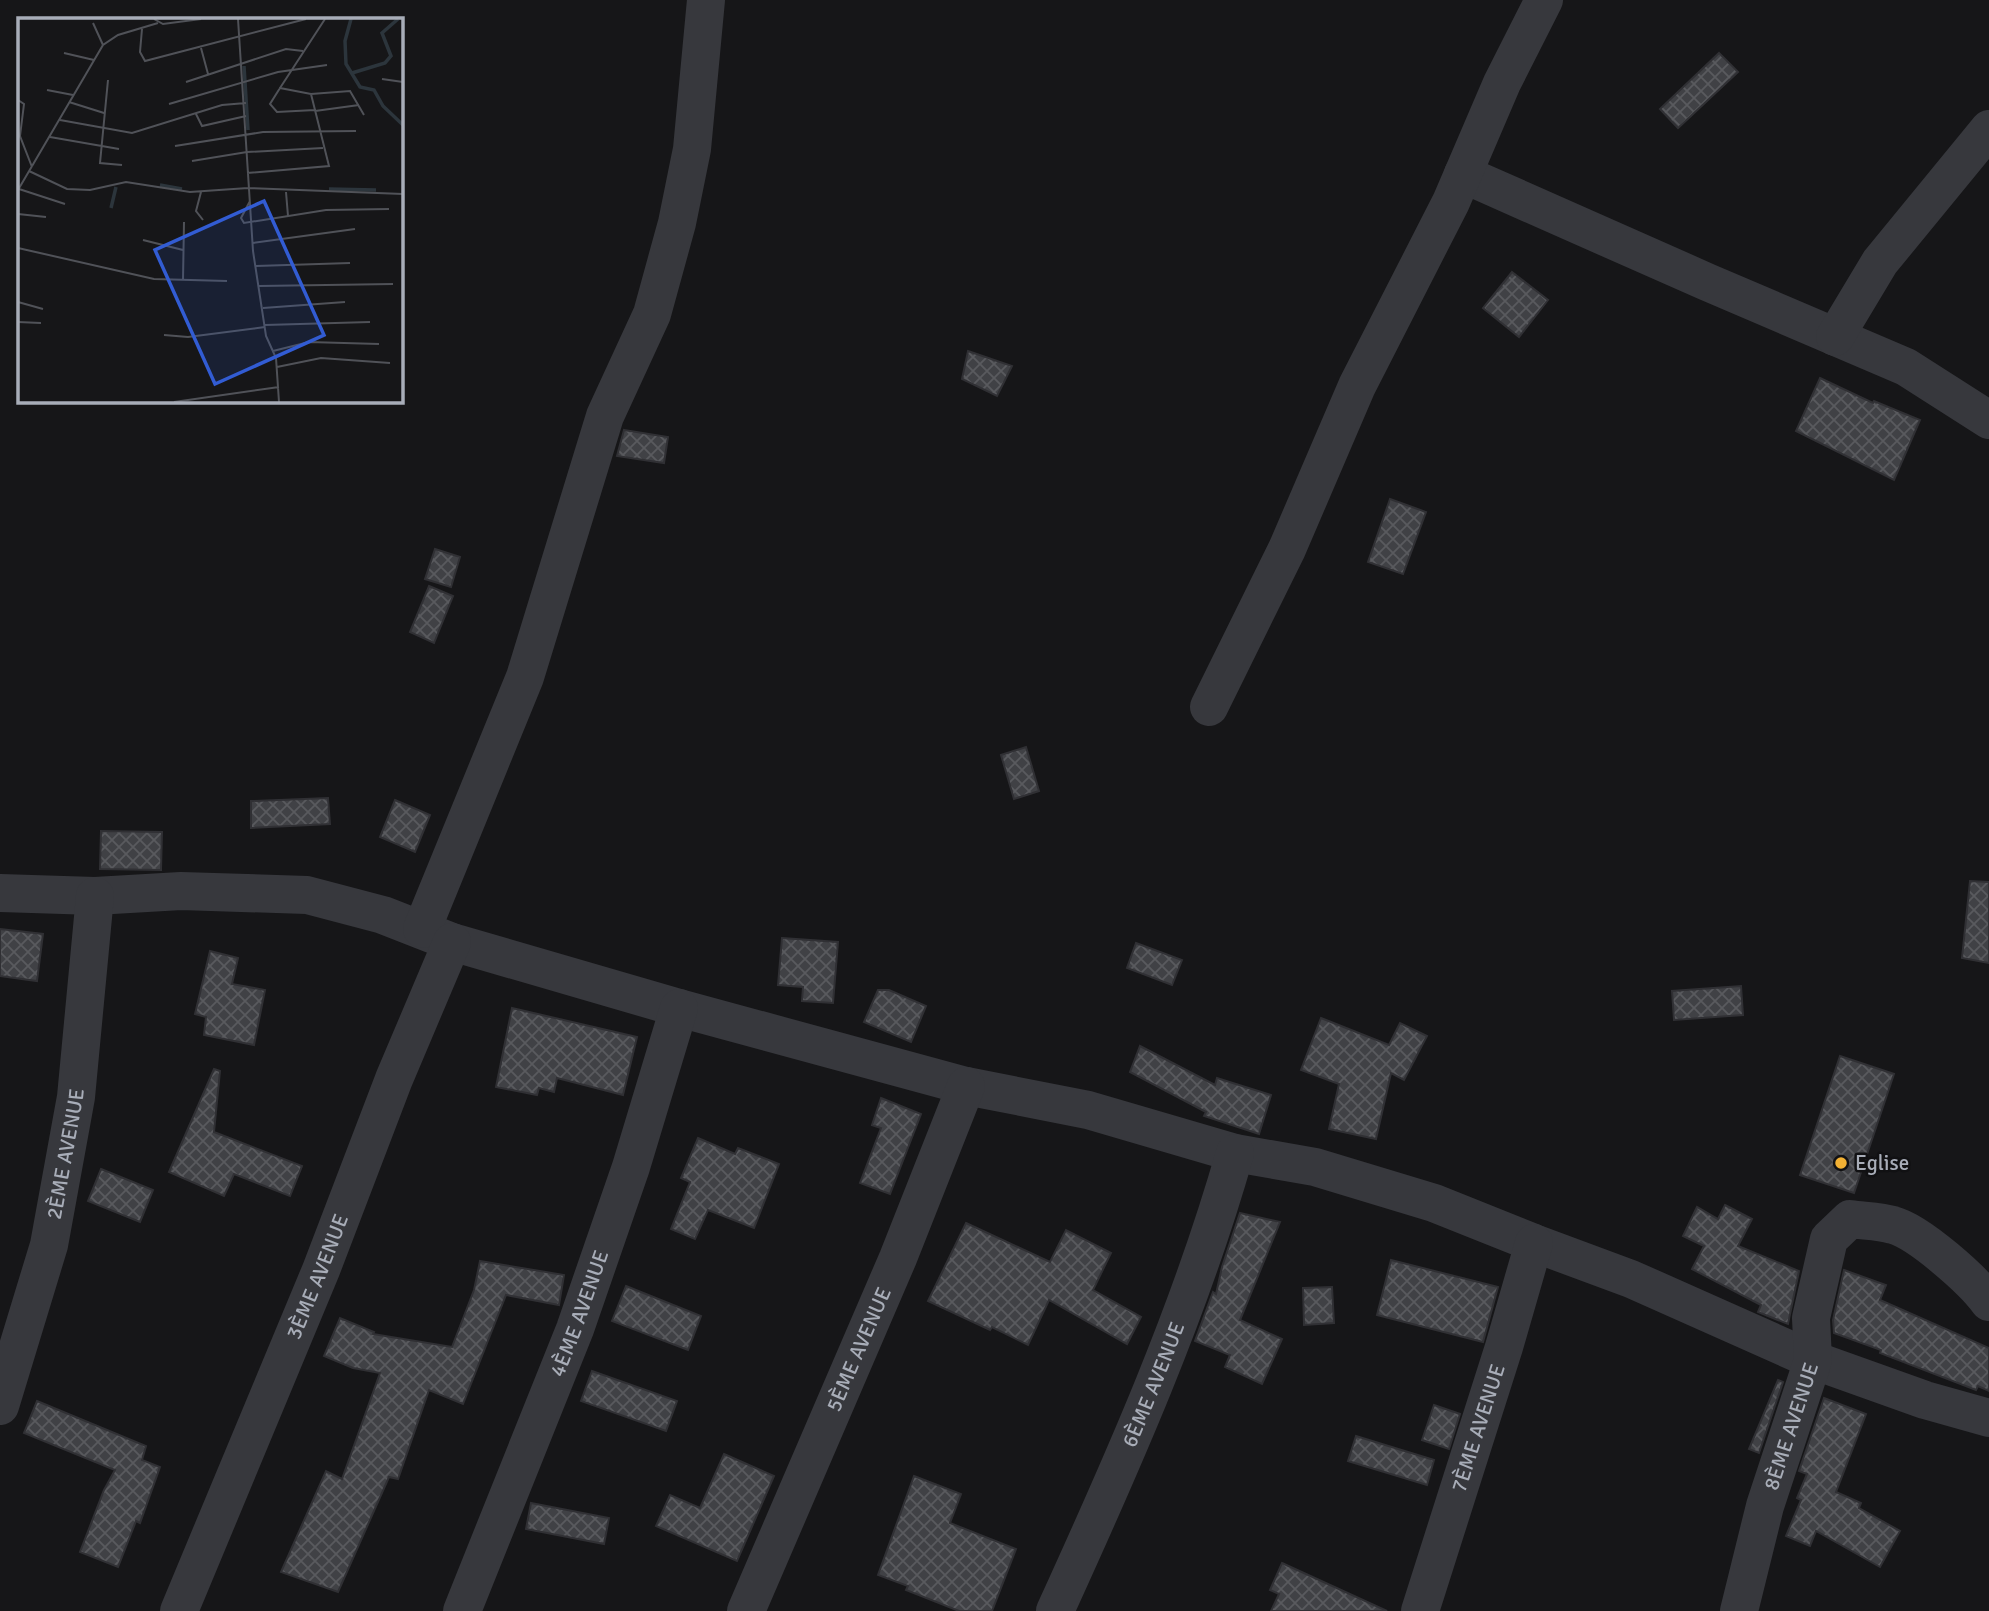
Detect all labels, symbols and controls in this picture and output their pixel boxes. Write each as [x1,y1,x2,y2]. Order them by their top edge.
inset map [18,18,402,402]
street label: 2ÈME AVENUE [41,1087,90,1221]
place label: Eglise [1855,1150,1909,1176]
marker: Eglise [1833,1155,1849,1171]
street label: 3ÈME AVENUE [281,1210,354,1343]
street label: 4ÈME AVENUE [544,1247,614,1380]
street label: 5ÈME AVENUE [821,1283,897,1415]
street label: 6ÈME AVENUE [1116,1318,1190,1451]
street label: 8ÈME AVENUE [1758,1359,1824,1493]
street label: 7ÈME AVENUE [1446,1361,1511,1495]

